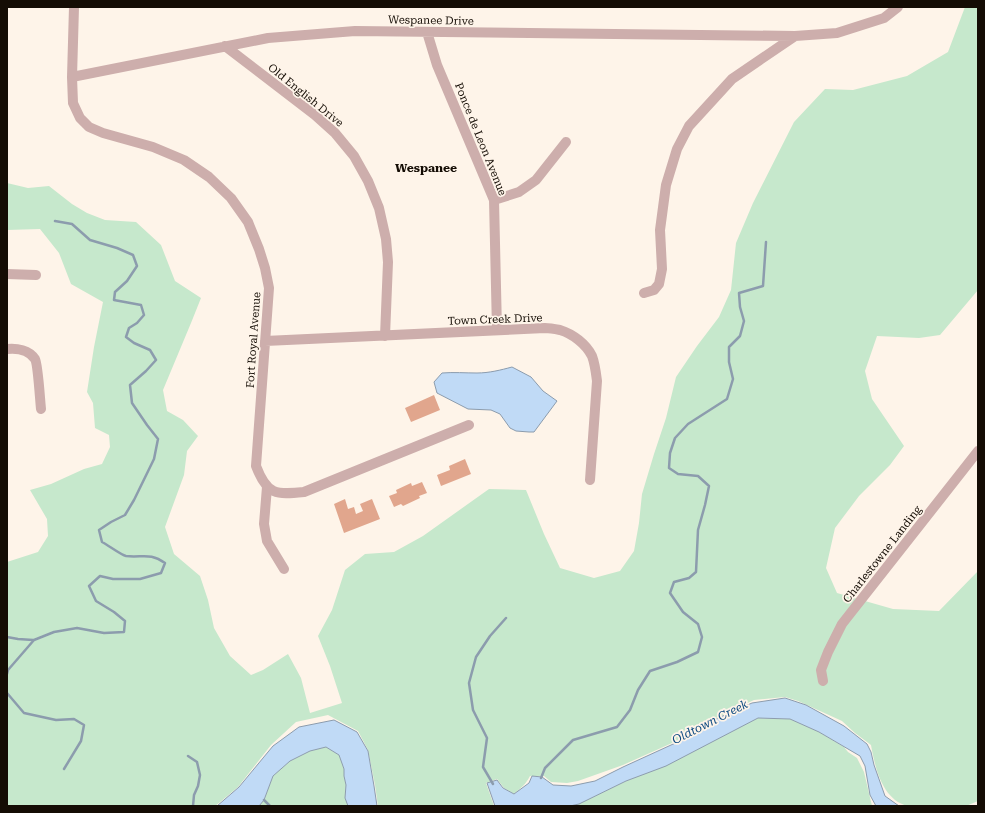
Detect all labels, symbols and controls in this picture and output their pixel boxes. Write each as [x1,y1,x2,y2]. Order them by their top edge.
street label: Wespanee Drive [388,13,474,28]
street label: Old English Drive [265,61,346,130]
street label: Ponce de Leon Avenue [452,81,509,198]
district label: Wespanee [395,161,457,175]
street label: Fort Royal Avenue [244,292,263,389]
street label: Town Creek Drive [447,311,543,328]
street label: Charlestowne Landing [840,503,925,605]
water label: Oldtown Creek [670,697,751,747]

